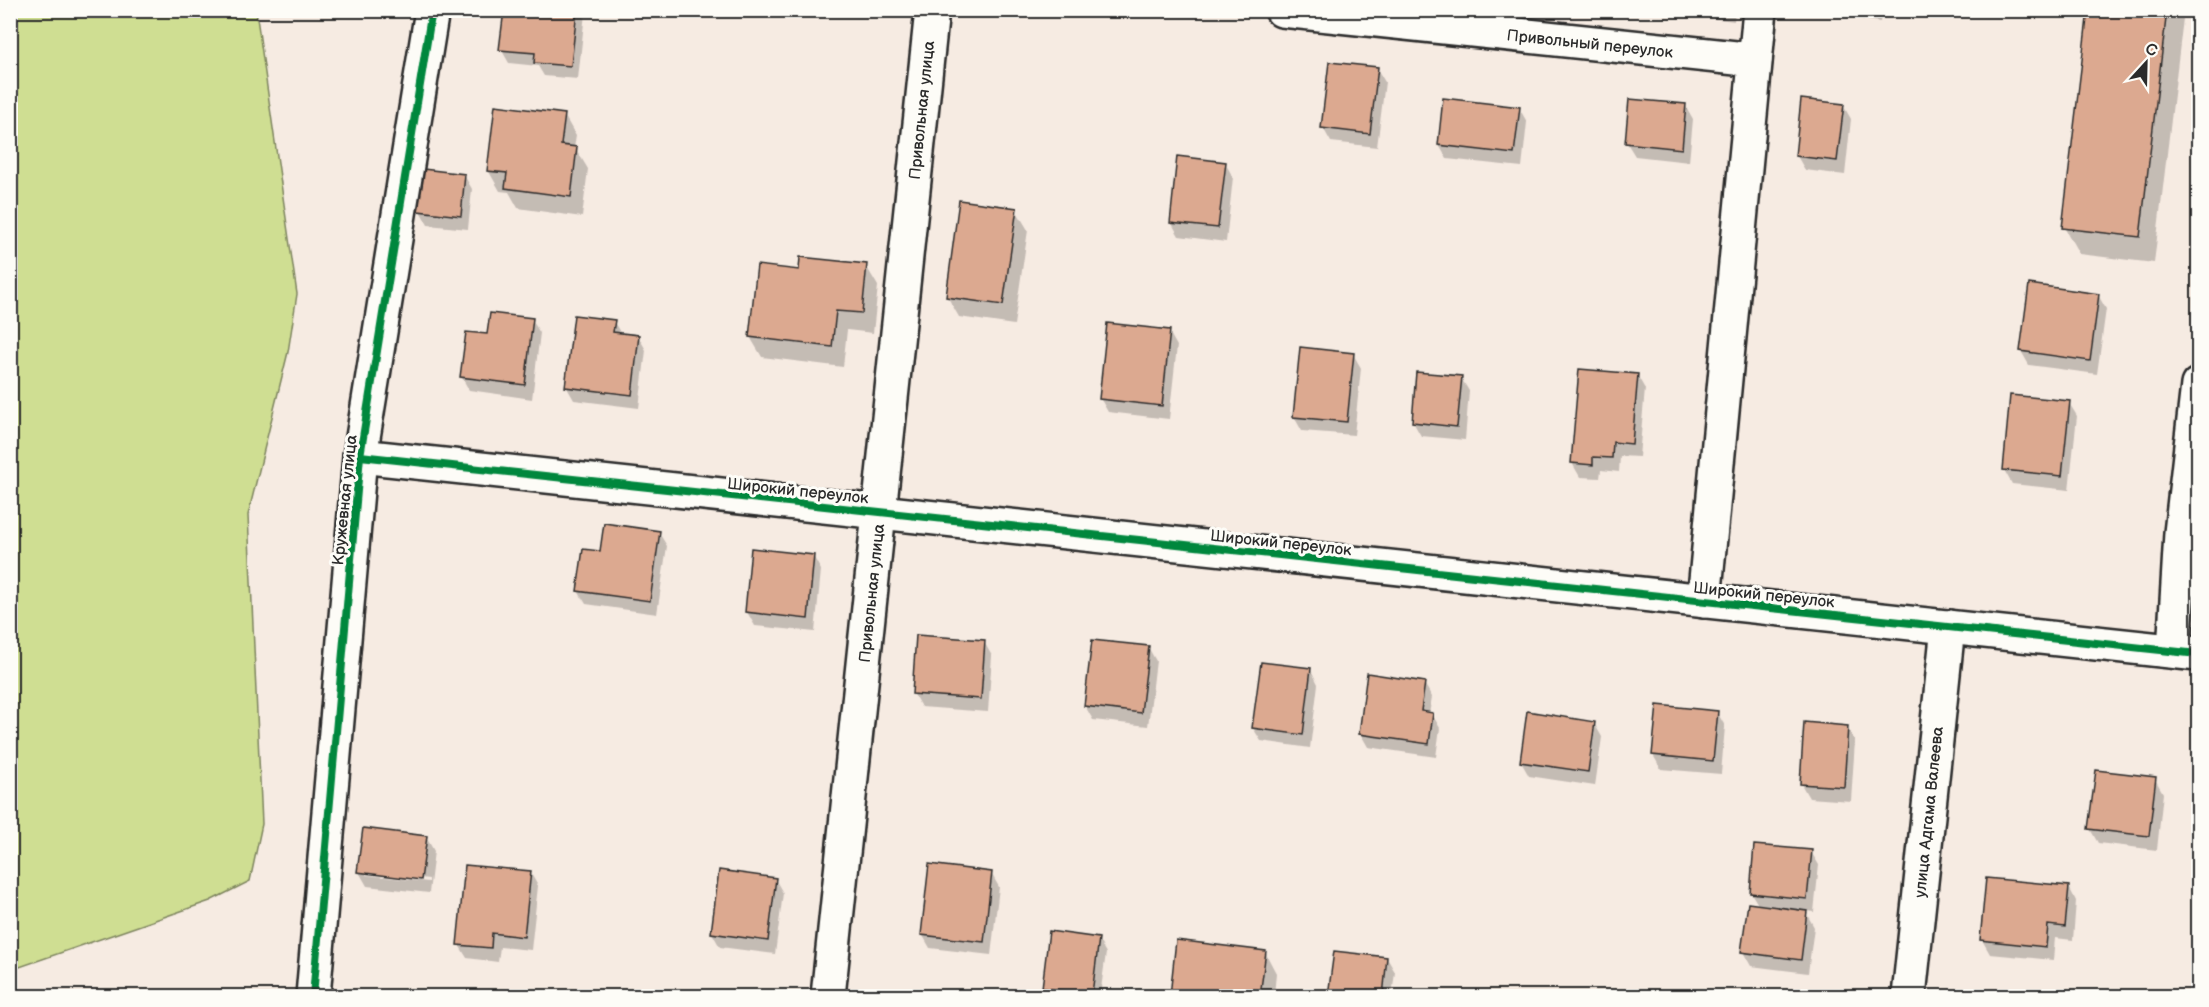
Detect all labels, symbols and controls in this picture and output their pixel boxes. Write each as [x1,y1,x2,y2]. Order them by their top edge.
street label: Привольный переулок [1506,26,1674,63]
north arrow [2116,33,2176,93]
street label: Привольная улица [906,39,939,181]
text: С [2142,40,2160,61]
street label: Кружевная улица [329,433,362,566]
street label: Широкий переулок [726,475,870,508]
street label: Привольная улица [856,522,889,664]
street label: Широкий переулок [1209,527,1353,560]
street label: Широкий переулок [1692,579,1836,612]
street label: улица Адгама Валеева [1911,725,1948,899]

